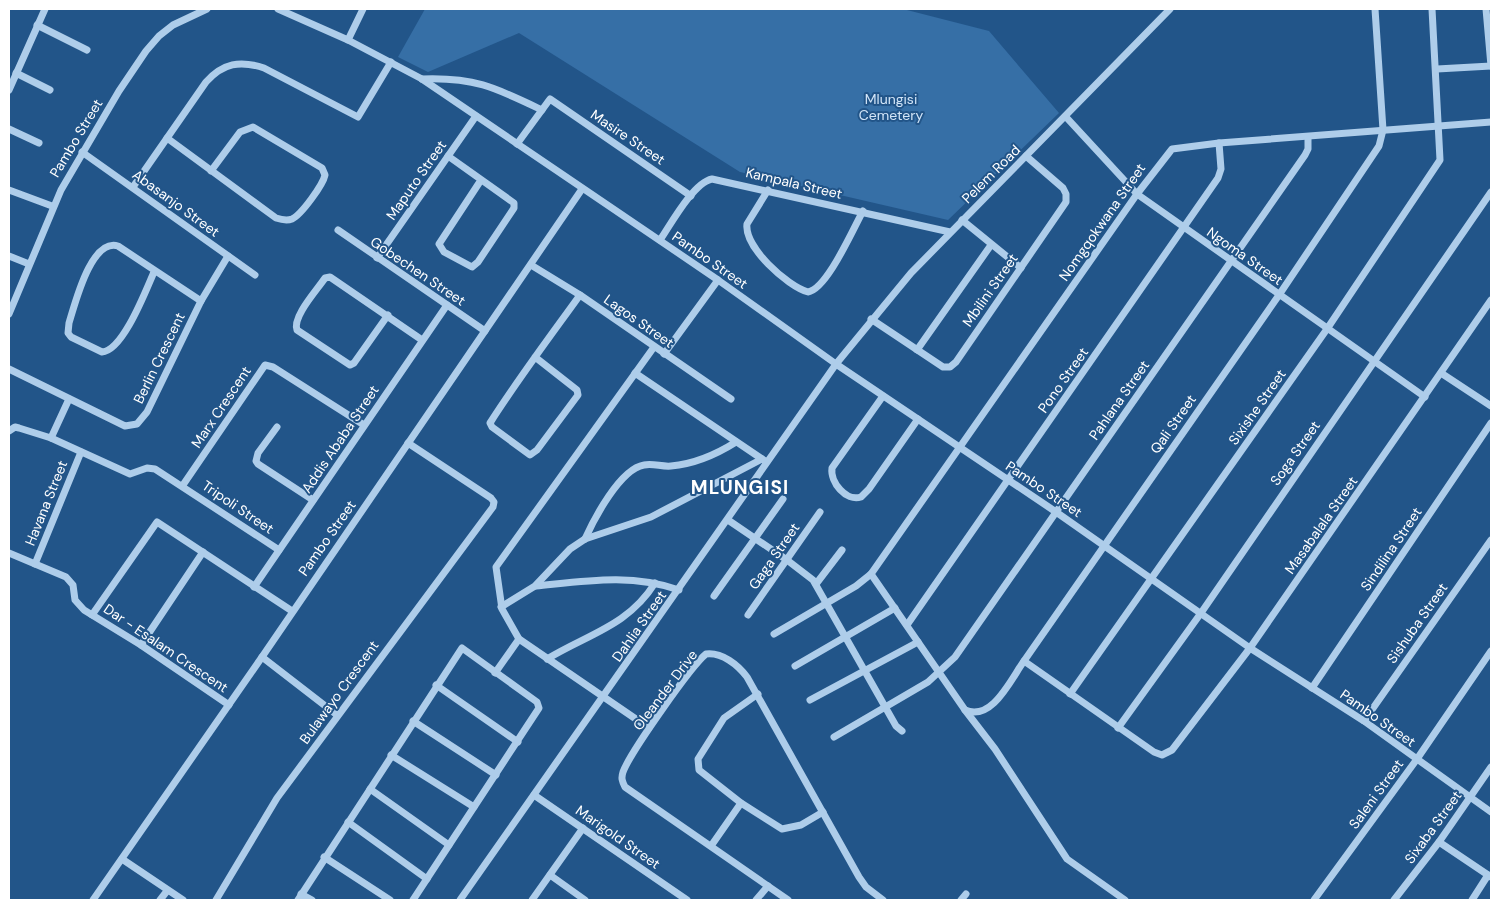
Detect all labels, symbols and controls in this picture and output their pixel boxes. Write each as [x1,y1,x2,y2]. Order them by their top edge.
park label: Mlungisi Cemetery [859,90,923,124]
street label: Pambo Street [46,95,106,181]
street label: Masire Street [587,105,669,169]
street label: Maputo Street [382,137,450,223]
street label: Pelem Road [958,141,1024,207]
street label: Nomgqokwana Street [1055,160,1149,284]
street label: Kampala Street [744,163,844,203]
street label: Abasanjo Street [129,165,223,241]
street label: Ngoma Street [1203,223,1287,289]
street label: Pambo Street [669,227,751,293]
street label: Gobechen Street [367,232,469,310]
street label: Mbilini Street [958,250,1022,330]
street label: Lagos Street [601,290,677,352]
street label: Berlin Crescent [129,309,189,407]
street label: Pono Street [1034,344,1092,416]
street label: Pahlana Street [1085,357,1153,443]
street label: Marx Crescent [187,363,255,451]
street label: Sixishe Street [1224,366,1290,448]
street label: Addis Ababa Street [297,382,383,496]
street label: Qali Street [1146,391,1200,457]
street label: Soga Street [1266,417,1324,489]
street label: Pambo Street [1002,457,1086,521]
street label: Havana Street [21,458,71,548]
street label: Masabalala Street [1281,473,1361,577]
district label: MLUNGISI [691,475,789,500]
street label: Tripoli Street [199,476,277,538]
street label: Pambo Street [294,497,360,579]
street label: Sindilina Street [1356,504,1426,594]
street label: Gaga Street [745,519,803,593]
street label: Sishuba Street [1383,579,1451,667]
street label: Dahlia Street [608,587,670,665]
street label: Dar - Esalam Crescent [100,600,232,696]
street label: Bulawayo Crescent [295,637,383,747]
street label: Oleander Drive [629,646,701,734]
street label: Pambo Street [1337,685,1419,751]
street label: Saleni Street [1345,756,1407,832]
street label: Sixaba Street [1401,787,1465,867]
street label: Marigold Street [572,801,664,873]

